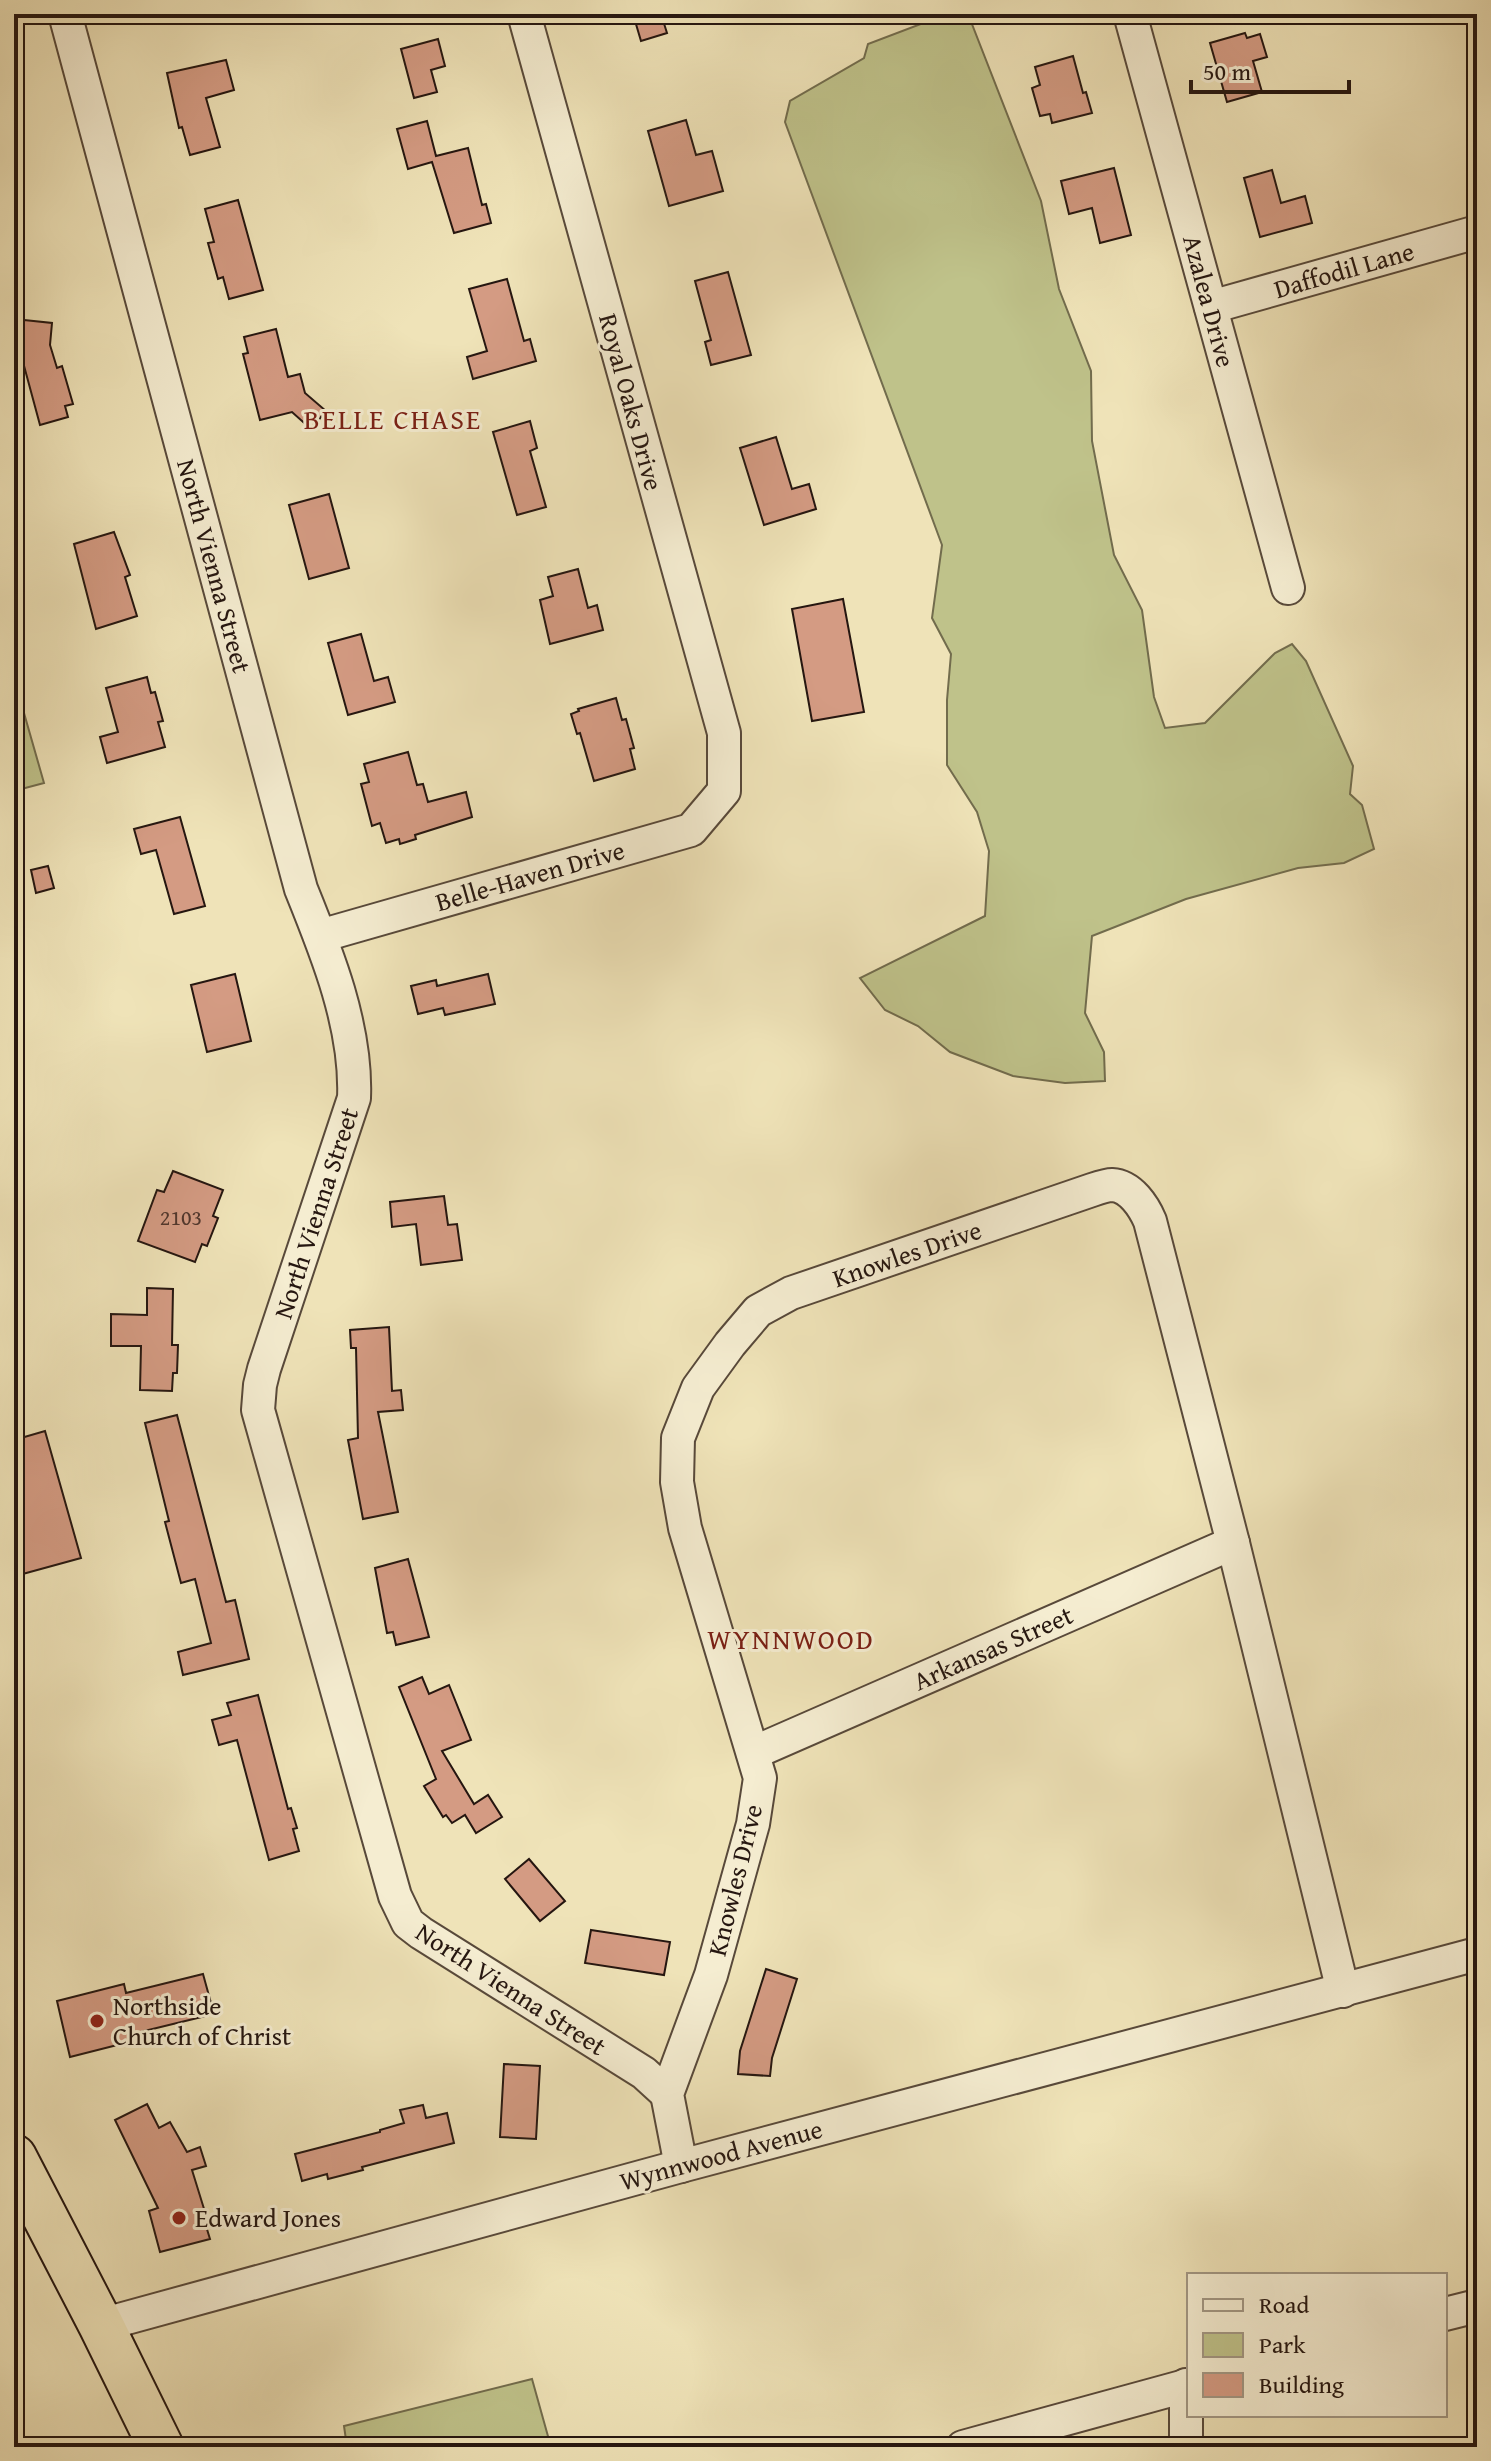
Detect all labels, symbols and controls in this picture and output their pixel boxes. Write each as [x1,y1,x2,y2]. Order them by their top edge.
scale bar [1191,44,1349,94]
text: 50 m [1203,54,1251,89]
street label: Azalea Drive [1173,230,1246,371]
street label: Daffodil Lane [1269,231,1418,308]
street label: Royal Oaks Drive [589,309,674,495]
district label: BELLE CHASE [304,398,482,439]
street label: North Vienna Street [167,455,262,677]
street label: Belle-Haven Drive [431,830,629,921]
street label: North Vienna Street [263,1102,368,1323]
house number: 2103 [160,1201,202,1233]
street label: Knowles Drive [827,1210,987,1297]
street label: Arkansas Street [907,1595,1079,1700]
district label: WYNNWOOD [707,1618,875,1659]
street label: Knowles Drive [697,1800,772,1960]
street label: North Vienna Street [408,1912,614,2065]
place label: Northside Church of Christ [113,1986,291,2055]
marker: Northside Church of Christ [88,2012,106,2030]
street label: Wynnwood Avenue [615,2109,827,2200]
place label: Edward Jones [195,2198,341,2237]
marker: Edward Jones [170,2209,188,2227]
legend [1187,2273,1447,2417]
text: Road [1259,2287,1309,2322]
text: Park [1259,2327,1306,2362]
text: Building [1259,2367,1344,2402]

